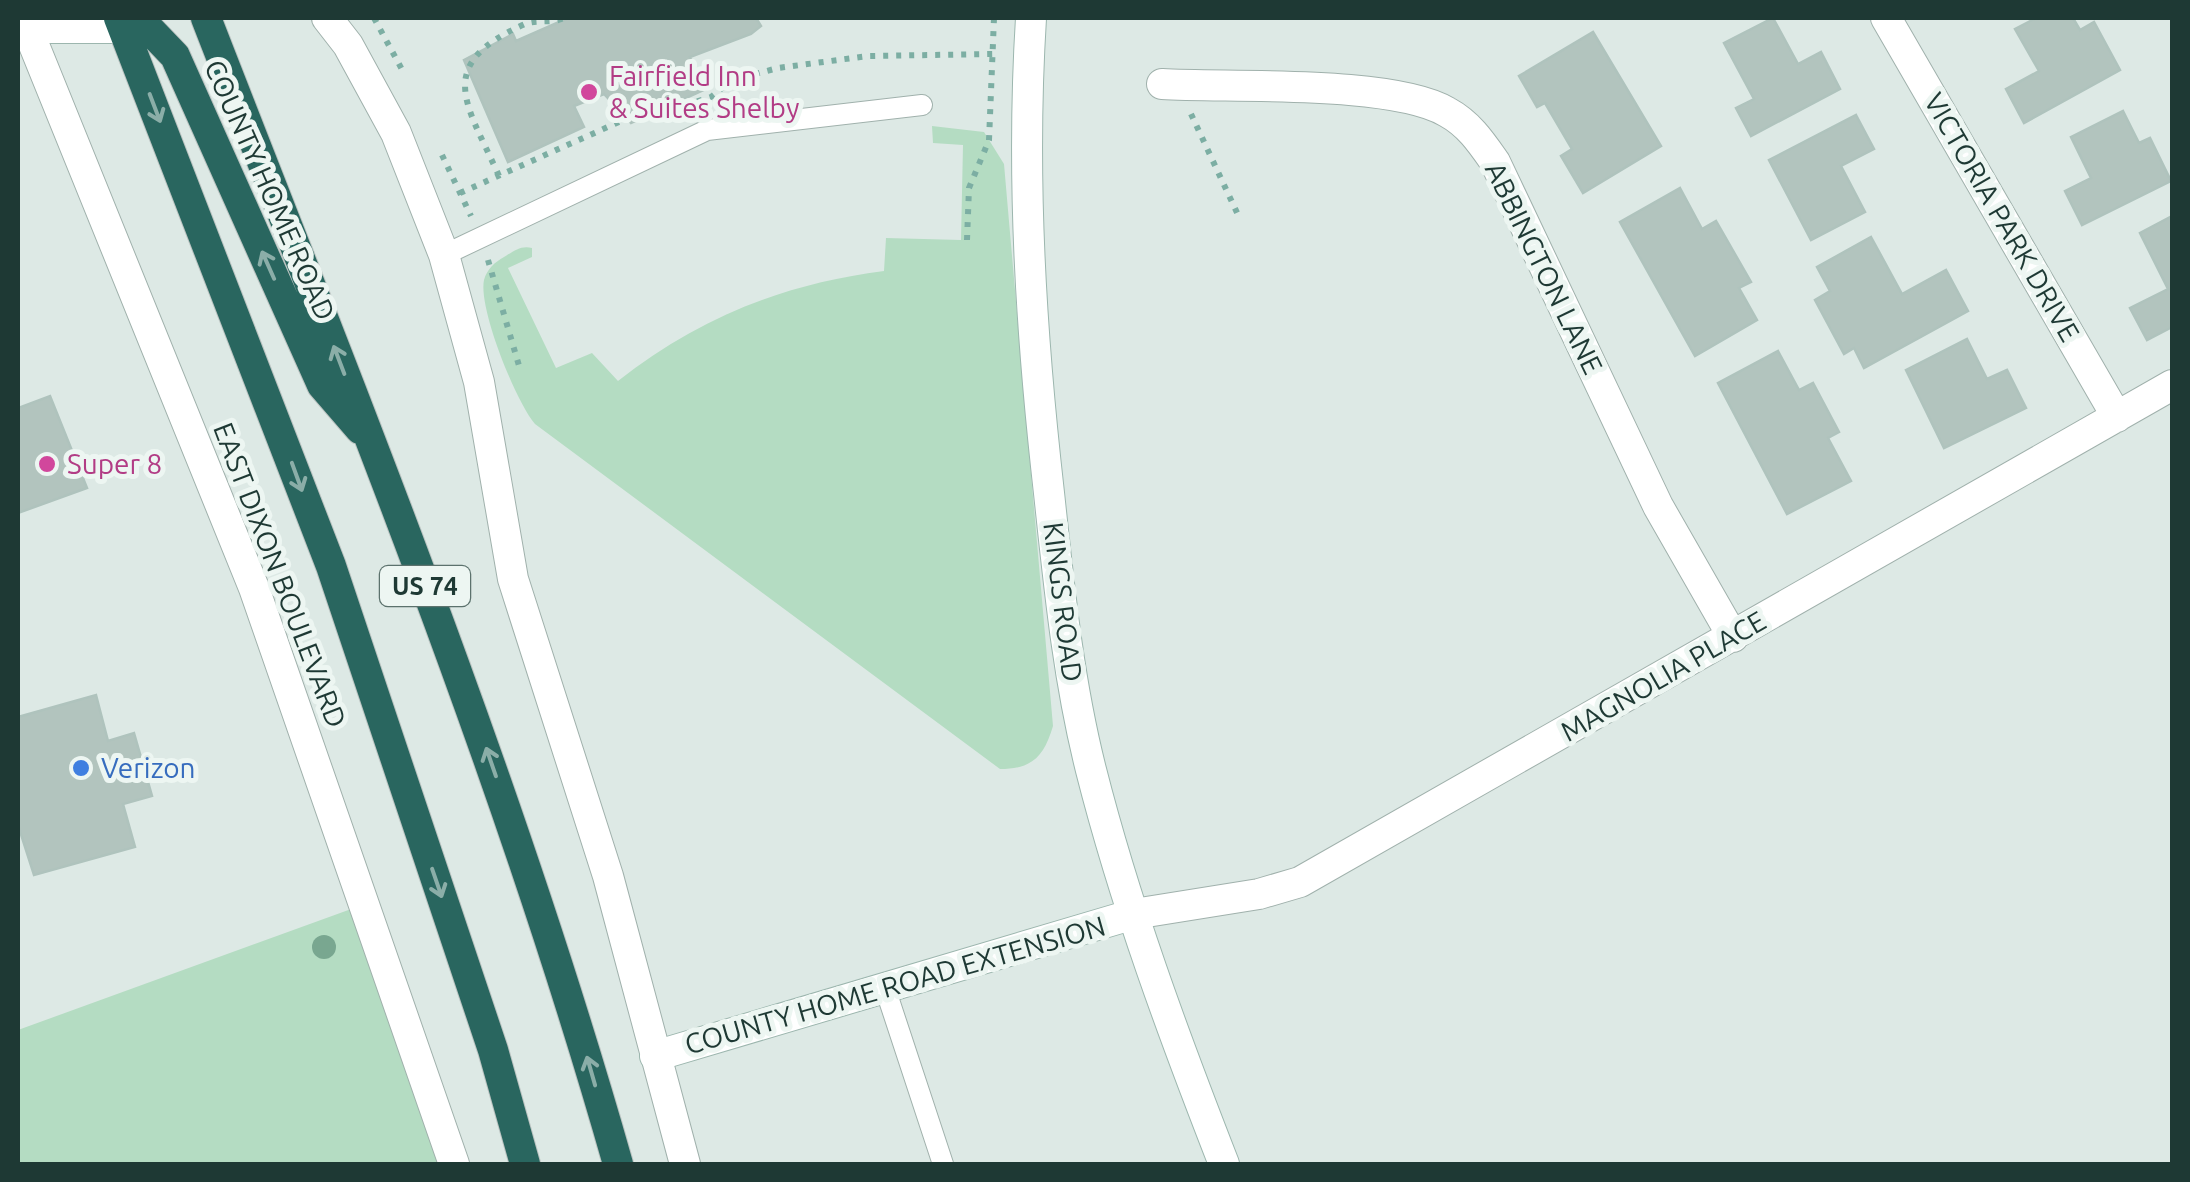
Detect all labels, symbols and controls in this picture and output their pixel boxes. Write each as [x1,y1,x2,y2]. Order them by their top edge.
street label: COUNTY HOME ROAD [199,55,342,325]
place label: Fairfield Inn & Suites Shelby [609,60,799,123]
marker: Fairfield Inn & Suites Shelby [578,81,600,103]
street label: VICTORIA PARK DRIVE [1919,87,2086,346]
one-way arrow [148,92,166,123]
street label: ABBINGTON LANE [1480,157,1609,379]
one-way arrow [258,250,276,281]
one-way arrow [329,345,347,376]
street label: EAST DIXON BOULEVARD [208,418,353,731]
place label: Super 8 [67,448,162,479]
marker: Super 8 [36,453,58,475]
one-way arrow [289,460,307,491]
street label: KINGS ROAD [1038,520,1089,684]
road number: US 74 [380,566,470,606]
street label: MAGNOLIA PLACE [1555,604,1771,747]
one-way arrow [481,747,499,778]
place label: Verizon [101,752,196,783]
marker: Verizon [70,757,92,779]
one-way arrow [430,867,448,899]
street label: COUNTY HOME ROAD EXTENSION [681,910,1109,1059]
one-way arrow [581,1056,600,1087]

